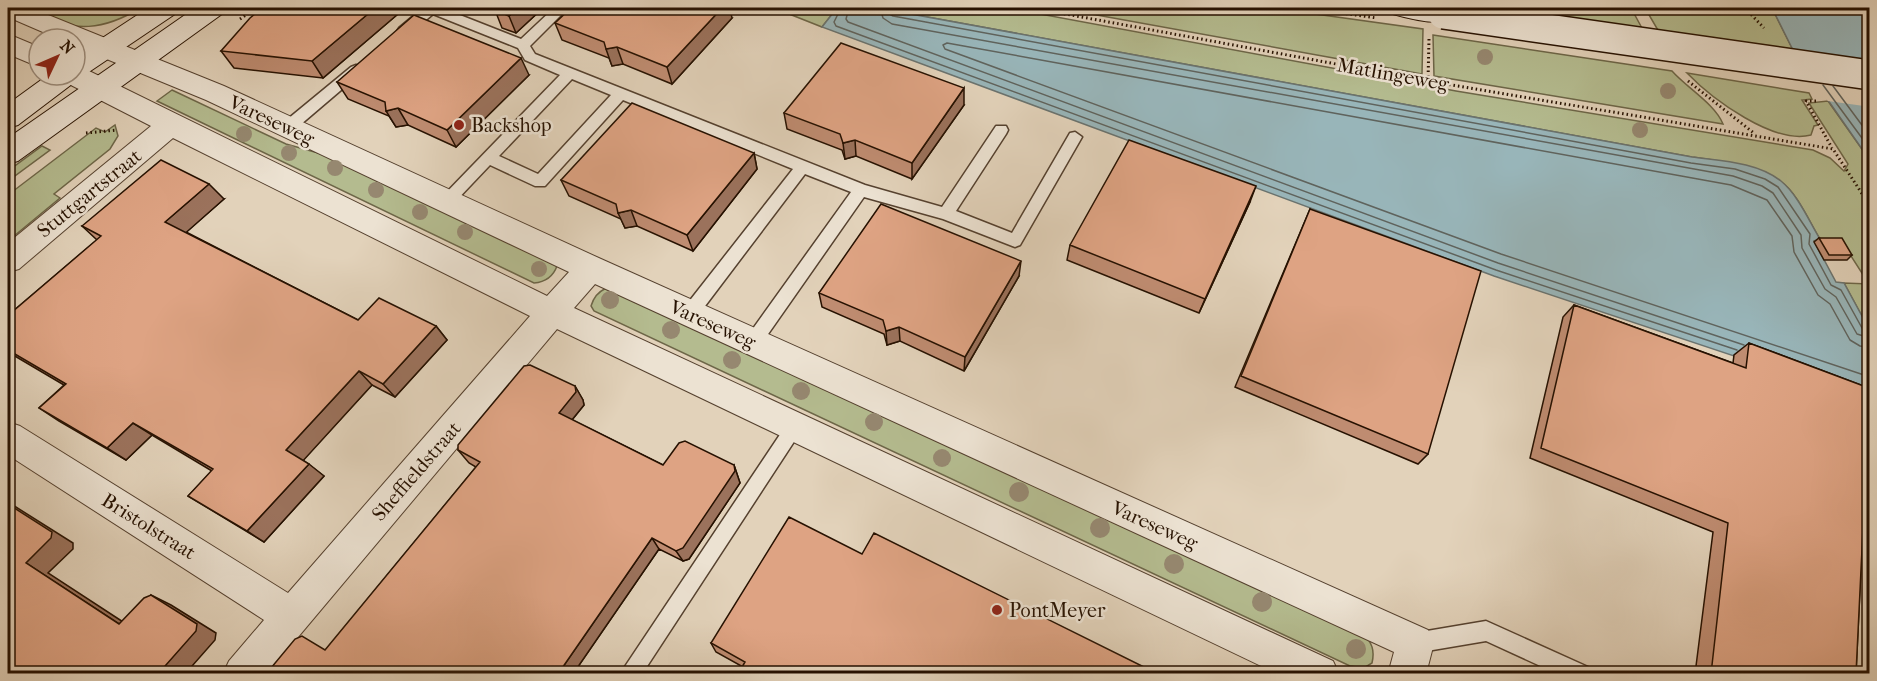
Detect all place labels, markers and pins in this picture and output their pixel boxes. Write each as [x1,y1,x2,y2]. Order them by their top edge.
place label: Backshop [471,114,552,137]
marker: Backshop [452,118,466,132]
place label: PontMeyer [1009,599,1106,622]
marker: PontMeyer [990,603,1004,617]

